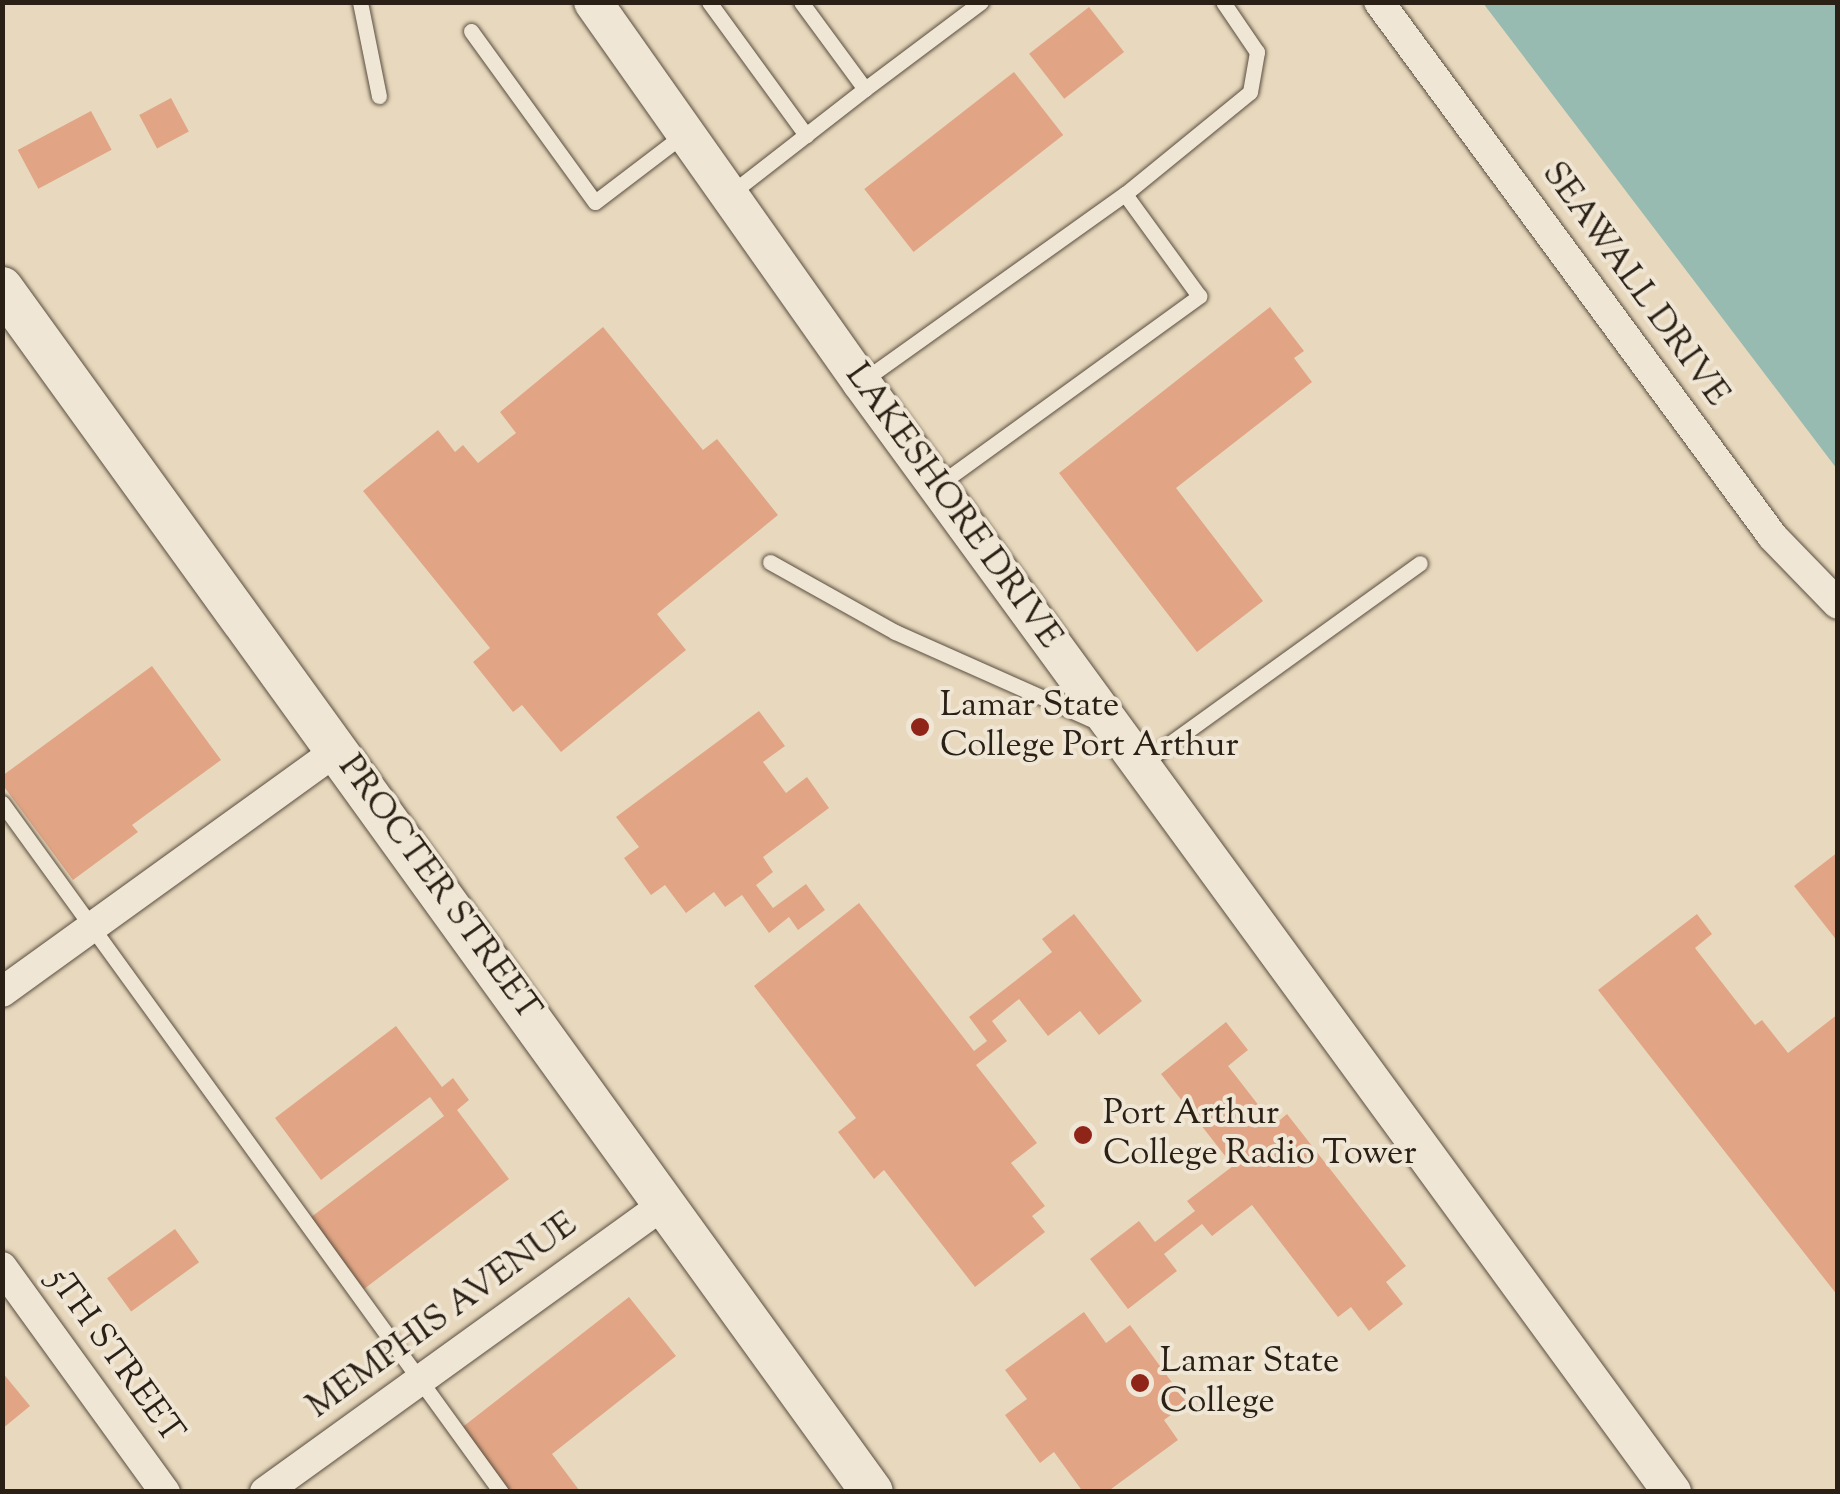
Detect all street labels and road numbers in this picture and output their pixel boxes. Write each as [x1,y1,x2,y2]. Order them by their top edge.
street label: SEAWALL DRIVE [1531,155,1737,415]
street label: LAKESHORE DRIVE [835,356,1069,658]
street label: PROCTER STREET [328,748,548,1030]
street label: MEMPHIS AVENUE [300,1205,586,1429]
street label: 5TH STREET [36,1261,192,1453]

